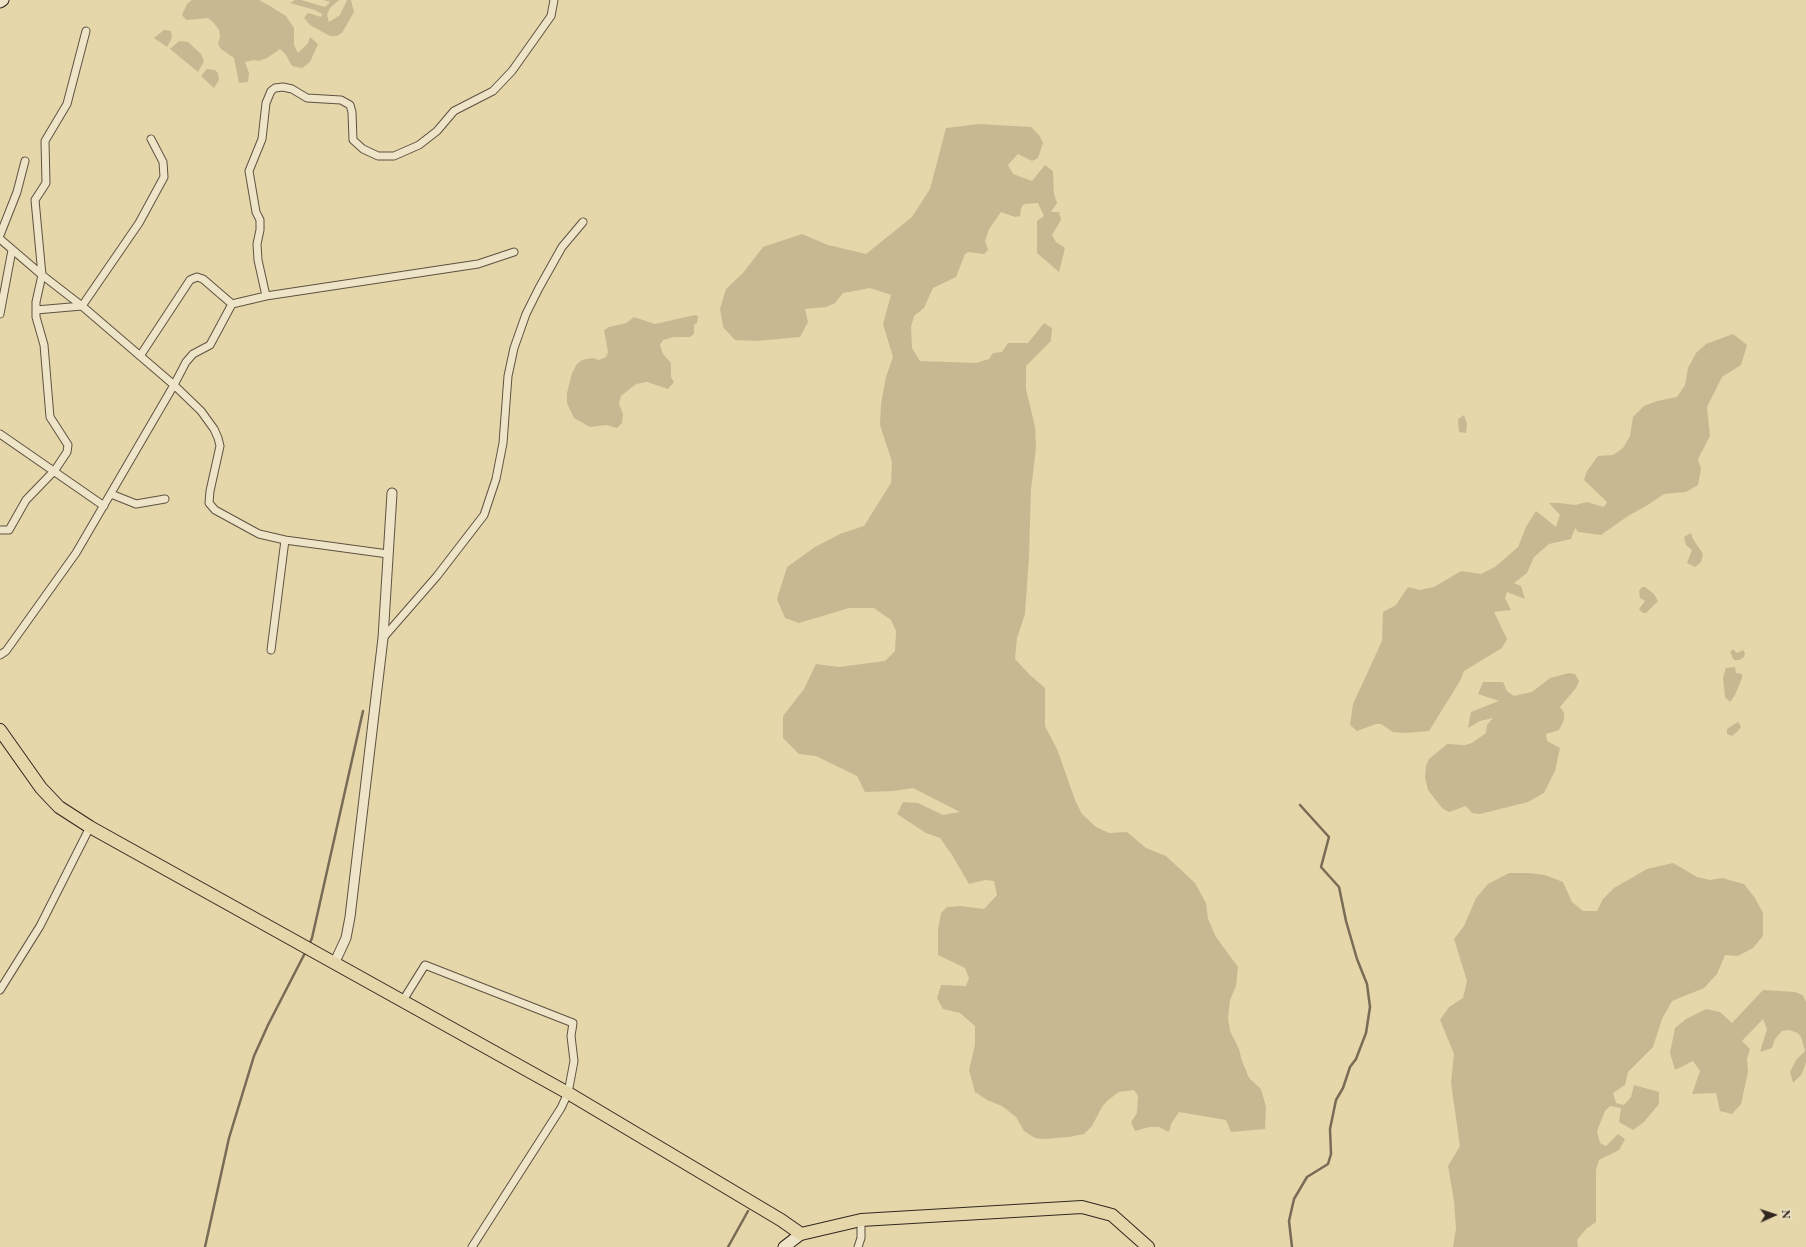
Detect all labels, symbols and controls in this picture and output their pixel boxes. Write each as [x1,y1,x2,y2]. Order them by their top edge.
north arrow [1754,1195,1794,1235]
text: N [1779,1210,1793,1219]

